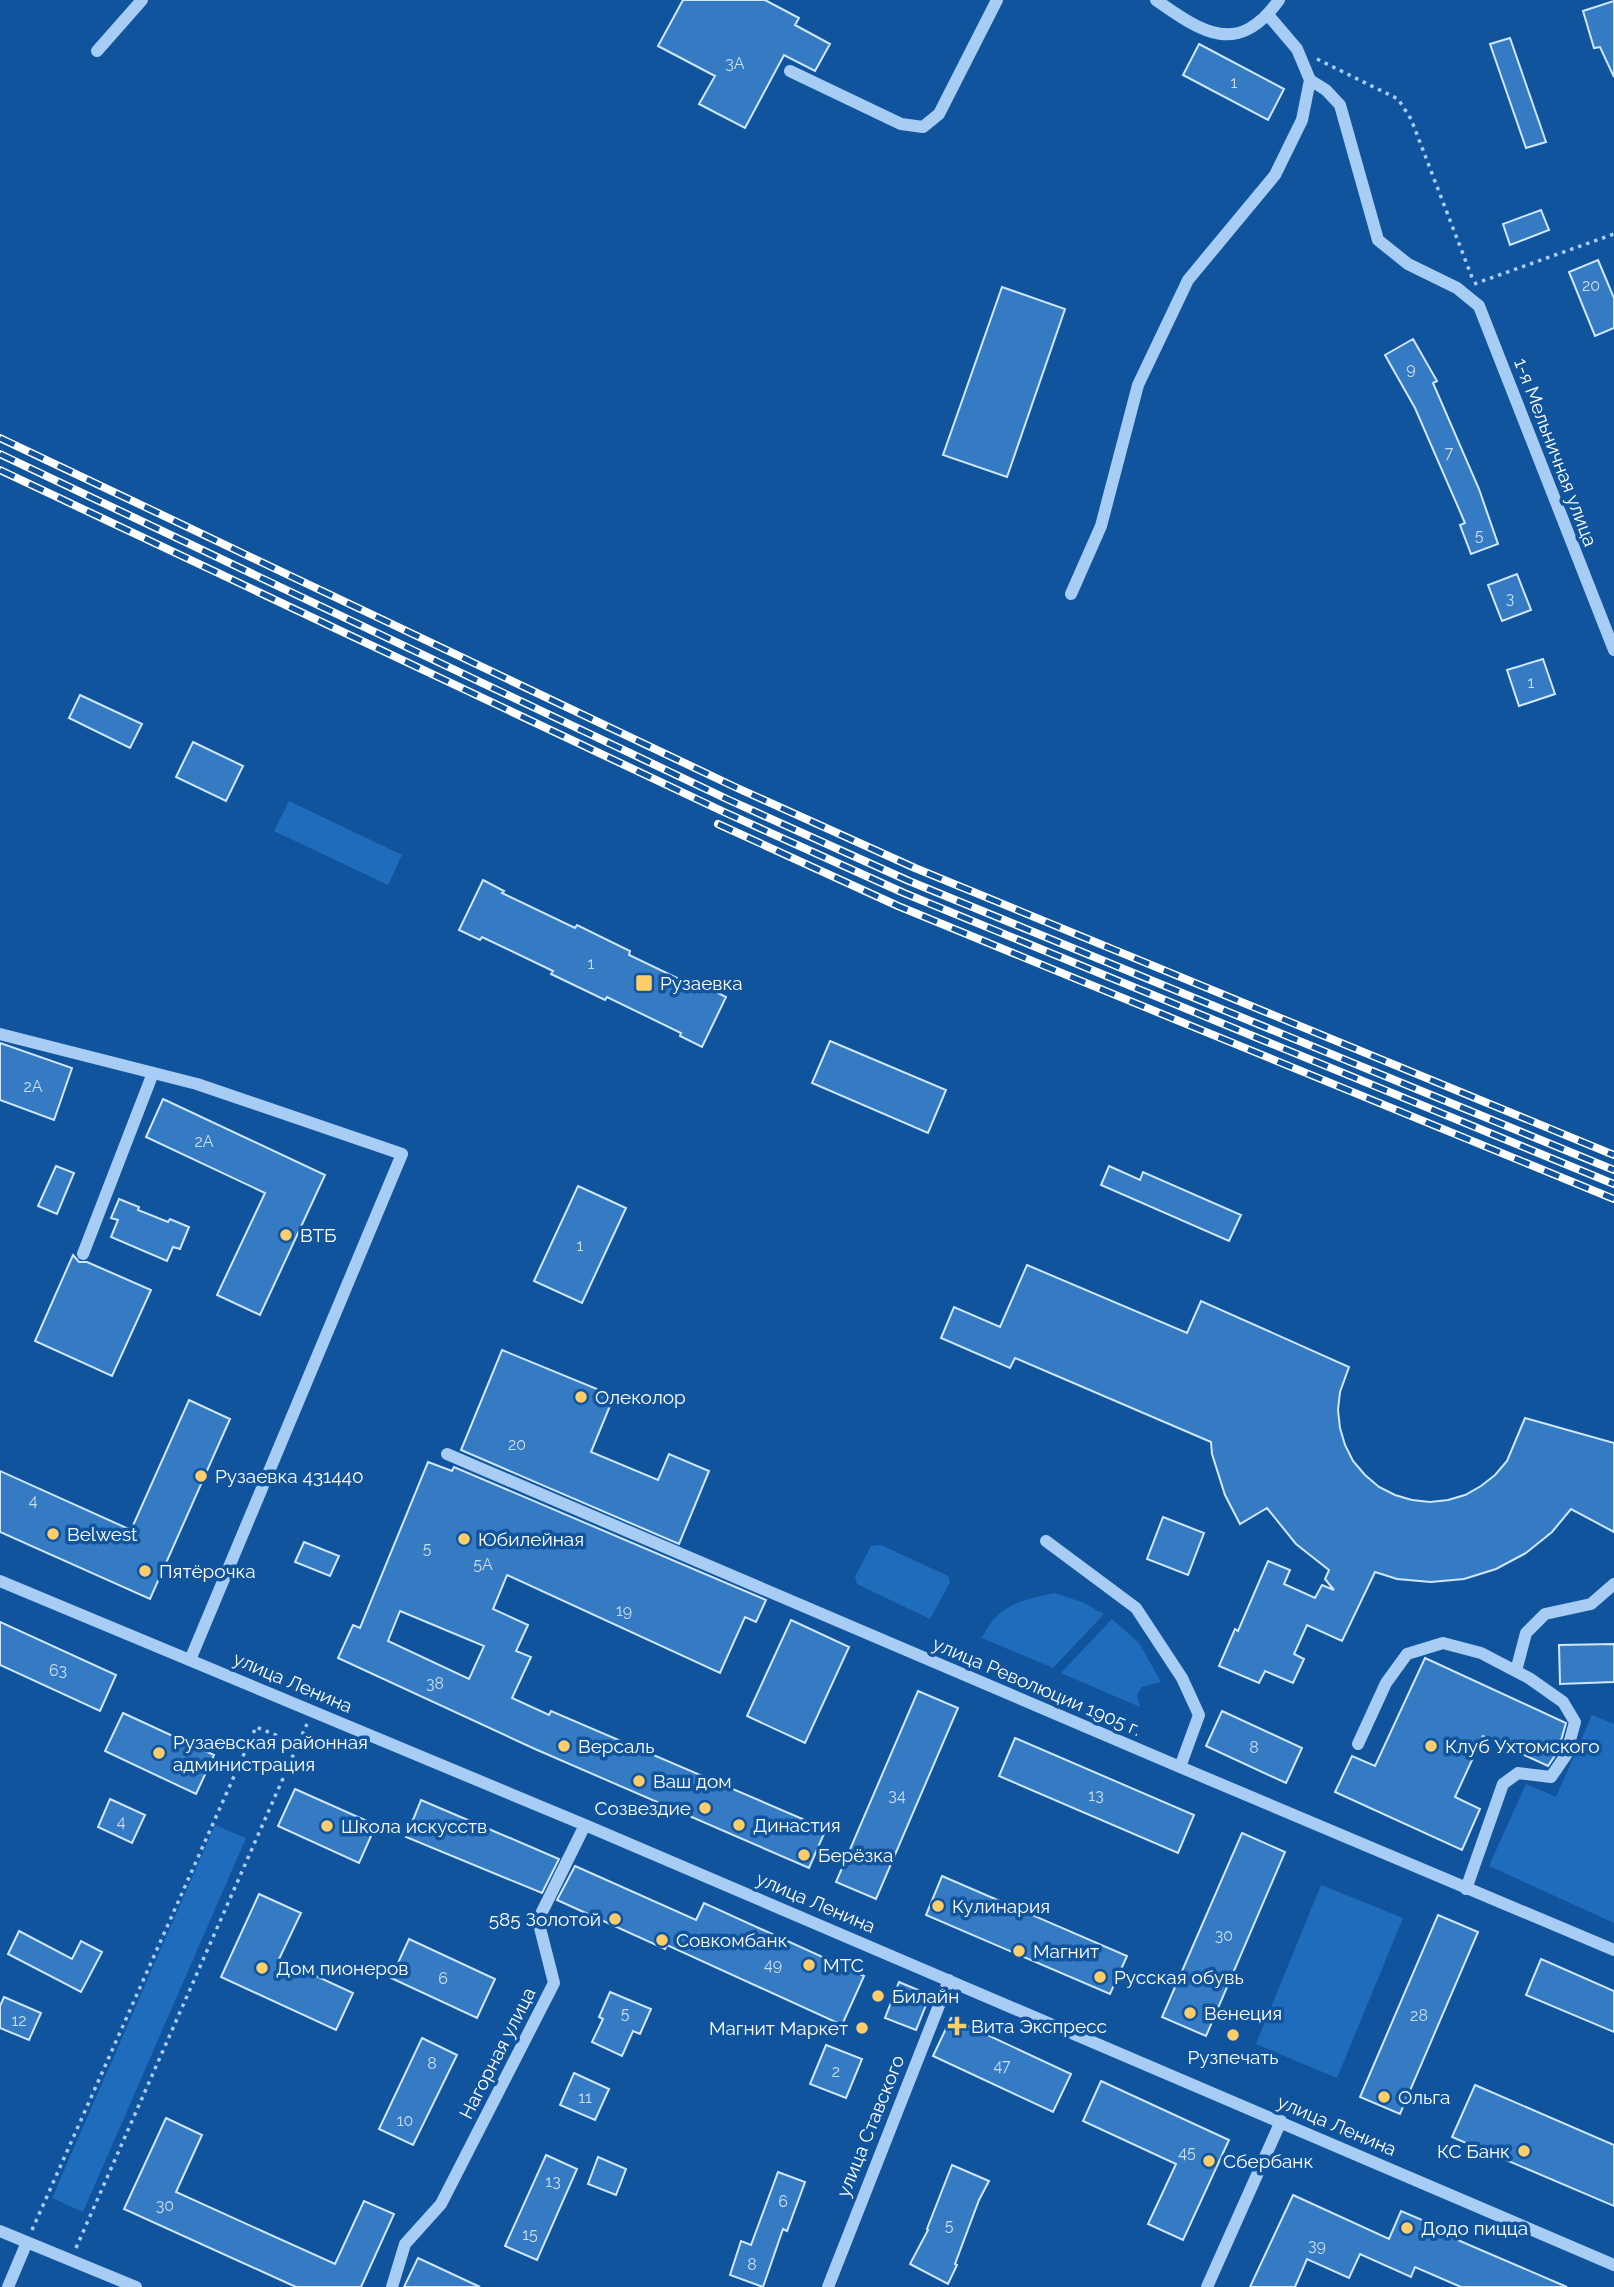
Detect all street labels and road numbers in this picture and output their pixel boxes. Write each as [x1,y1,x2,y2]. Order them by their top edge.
street label: 1-я Мельничная улица [1510,355,1602,549]
street label: улица Революции 1905 г. [929,1632,1145,1740]
street label: улица Ленина [230,1647,356,1717]
street label: улица Ленина [753,1867,879,1937]
street label: Нагорная улица [454,1984,540,2122]
street label: улица Ставского [831,2052,909,2200]
street label: улица Ленина [1274,2090,1400,2160]

